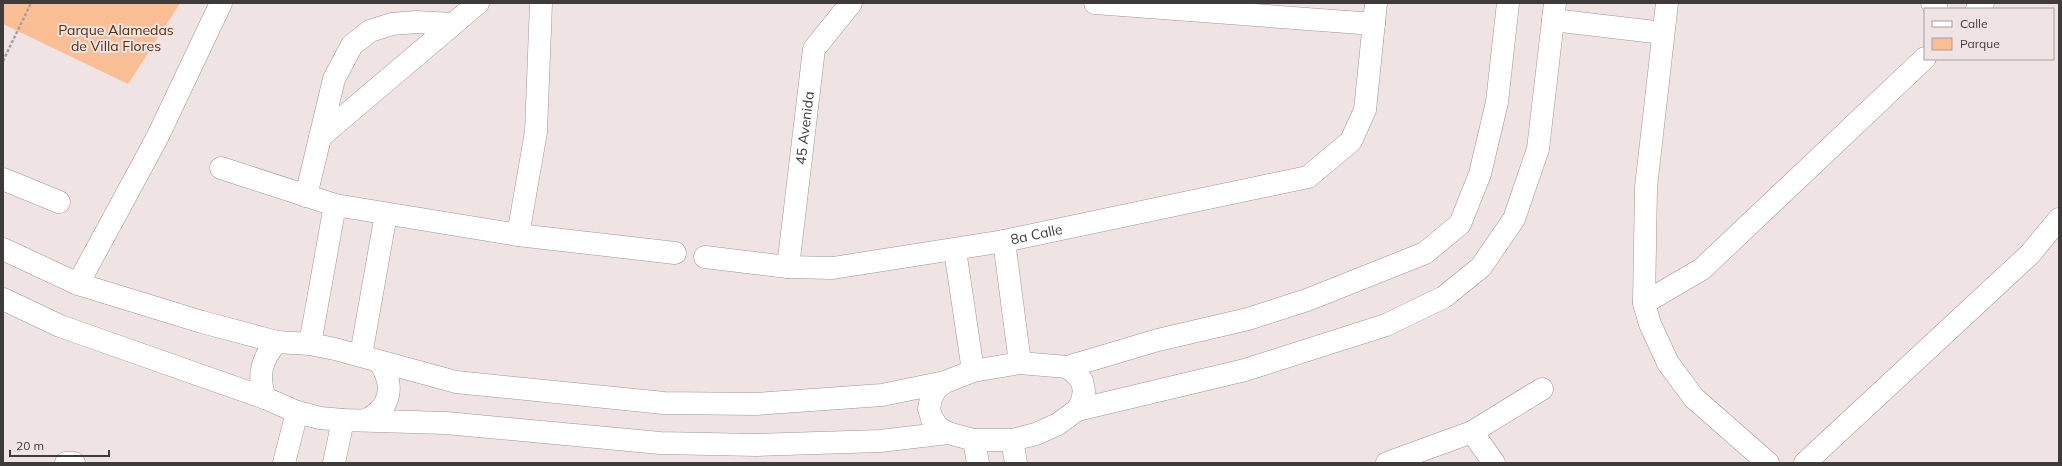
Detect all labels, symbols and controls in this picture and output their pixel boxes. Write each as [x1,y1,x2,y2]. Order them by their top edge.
legend [1924,8,2054,60]
text: Calle [1960,16,1987,31]
park label: Parque Alamedas de Villa Flores [58,21,174,55]
text: Parque [1960,36,2000,51]
street label: 45 Avenida [791,90,818,166]
street label: 8a Calle [1009,220,1064,248]
scale bar [10,432,109,458]
text: 20 m [16,438,44,453]

